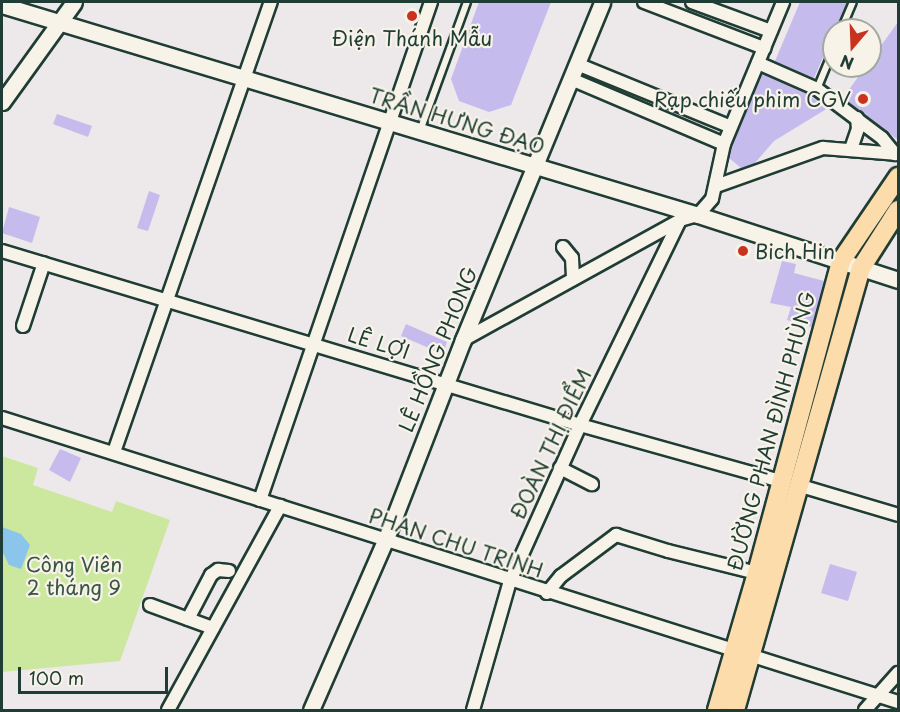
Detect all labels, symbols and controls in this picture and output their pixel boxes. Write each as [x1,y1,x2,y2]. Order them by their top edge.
marker: Điện Thánh Mẫu [405,9,419,23]
north arrow [822,18,882,78]
place label: Điện Thánh Mẫu [332,26,492,50]
text: N [837,50,857,77]
street label: TRẦN HƯNG ĐẠO [366,83,548,159]
place label: Rạp chiếu phim CGV [653,87,851,111]
marker: Rạp chiếu phim CGV [856,92,870,106]
place label: Bich Hin [755,239,835,263]
marker: Bich Hin [736,244,750,258]
street label: LÊ HỒNG PHONG [393,261,483,437]
street label: ĐƯỜNG PHAN ĐÌNH PHÙNG [722,287,820,575]
street label: LÊ LỢI [345,322,413,364]
street label: ĐOÀN THỊ ĐIỂM [505,364,597,524]
street label: PHAN CHU TRINH [365,503,547,583]
park label: Công Viên 2 tháng 9 [25,553,123,600]
scale bar [21,655,171,693]
text: 100 m [29,664,84,691]

